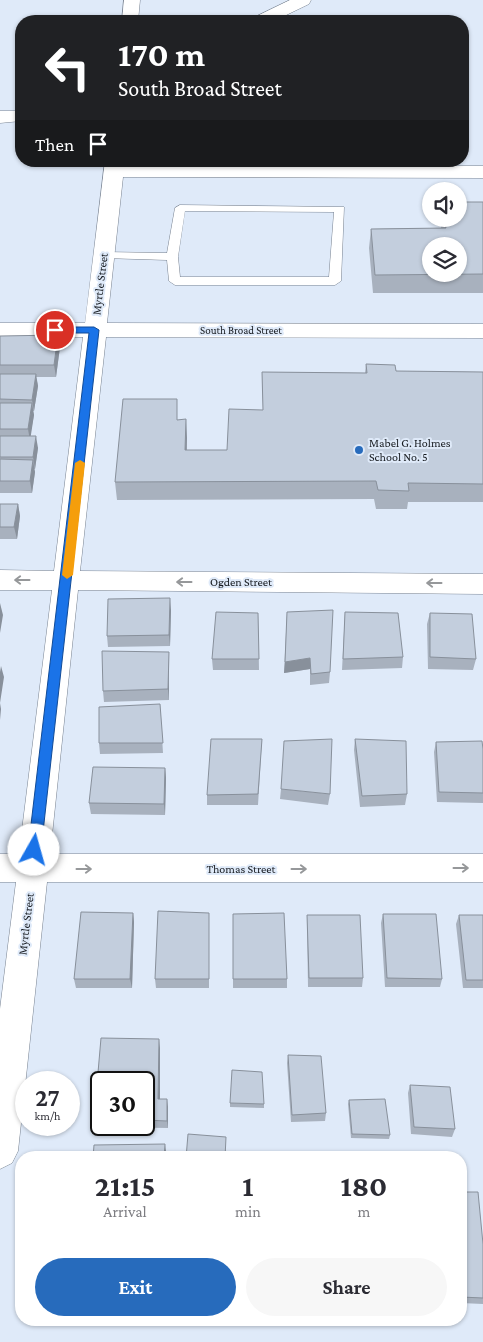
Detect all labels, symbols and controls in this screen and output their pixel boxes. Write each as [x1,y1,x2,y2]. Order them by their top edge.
icon: left [35,35,100,100]
text: 170 m [118,35,205,74]
text: South Broad Street [118,76,282,101]
icon: arrive [84,130,112,158]
text: Then [35,134,74,155]
map controls [422,182,467,282]
button: sound [422,182,467,227]
button: layers [422,237,467,282]
street label: Myrtle Street [89,251,111,316]
pin [34,309,76,351]
icon: arrive [41,316,69,344]
street label: South Broad Street [200,324,282,336]
place label: Mabel G. Holmes School No. 5 [369,436,451,464]
marker: Mabel G. Holmes School No. 5 [353,444,365,456]
one-way arrow [14,575,30,585]
street label: Ogden Street [210,575,273,589]
one-way arrow [177,577,193,587]
one-way arrow [427,579,443,588]
position arrow [7,823,59,875]
street label: Thomas Street [206,862,277,876]
one-way arrow [452,863,469,873]
one-way arrow [75,864,91,874]
one-way arrow [290,864,306,874]
street label: Myrtle Street [15,891,37,956]
speed limit sign: 30 [90,1071,155,1136]
text: 27 [35,1084,60,1111]
text: km/h [35,1109,60,1123]
text: 21:15 [95,1169,155,1202]
text: 1 [242,1169,254,1202]
text: 180 [340,1169,387,1202]
text: Arrival [103,1203,147,1220]
text: min [235,1203,261,1220]
text: m [357,1203,370,1220]
button: Exit [35,1258,236,1316]
button: Share [246,1258,447,1316]

